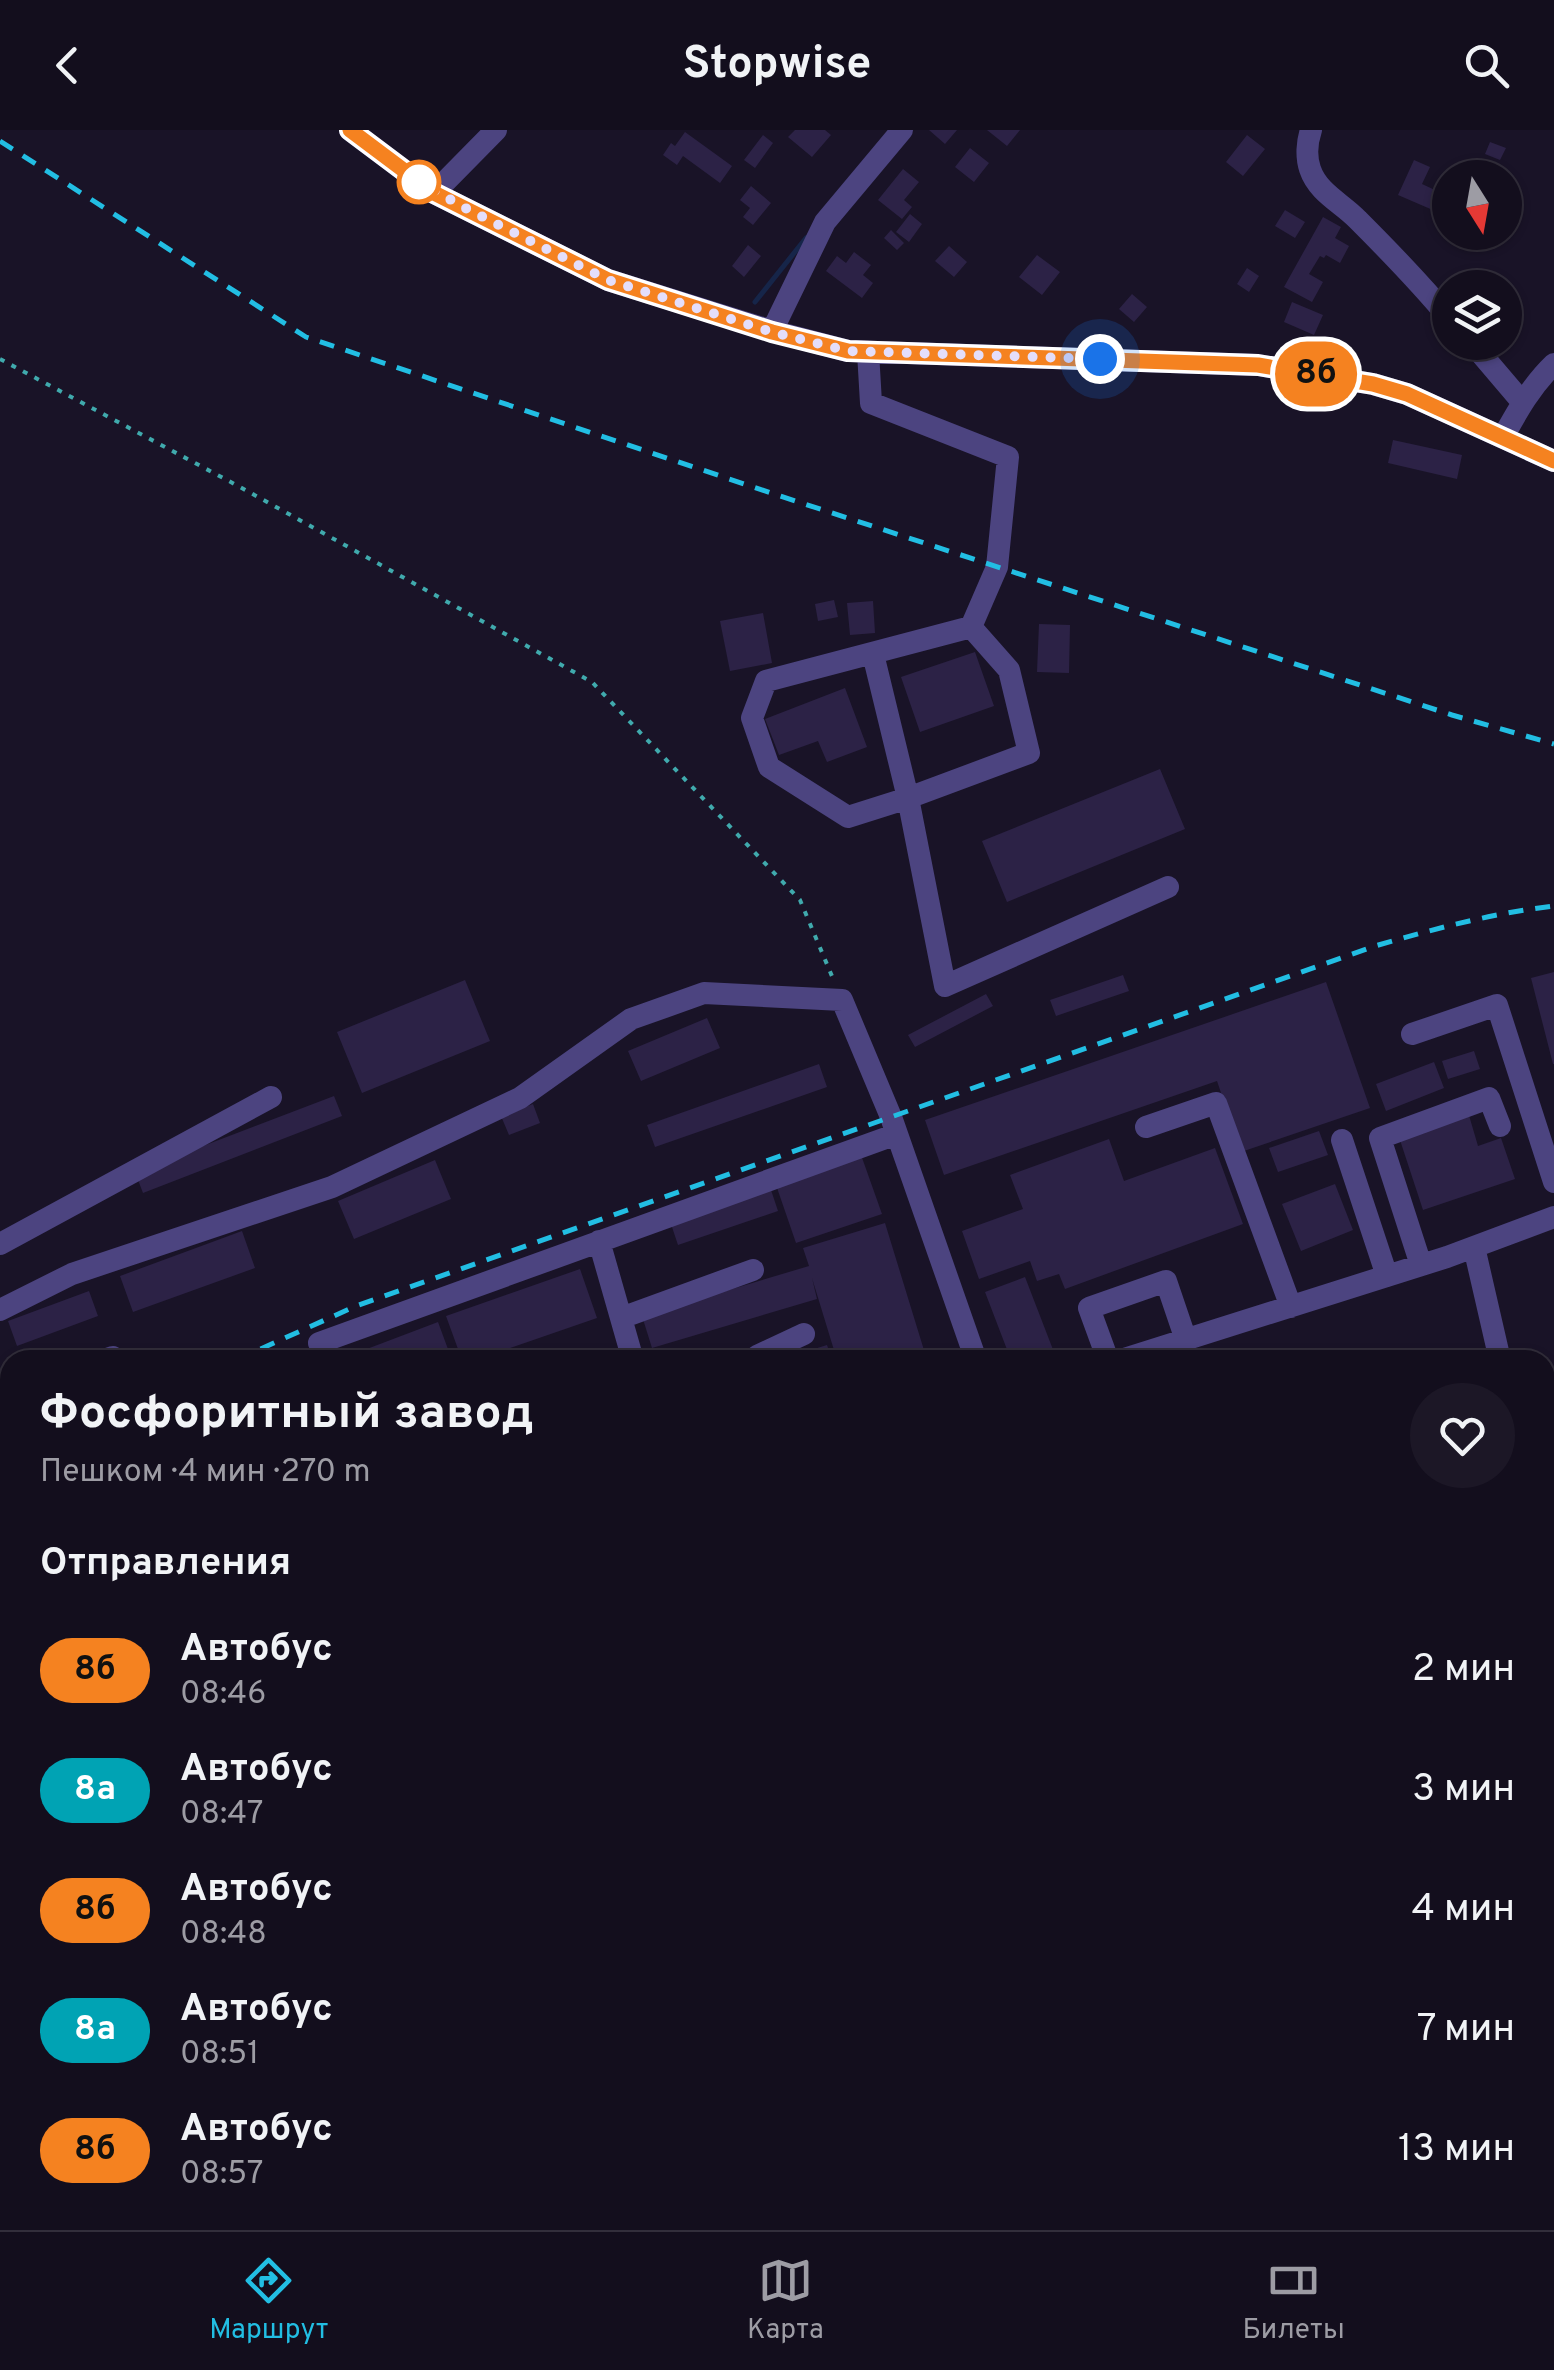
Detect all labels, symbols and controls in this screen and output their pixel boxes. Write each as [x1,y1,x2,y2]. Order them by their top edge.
text: Stopwise [683,37,871,94]
icon: back [40,38,95,93]
icon: search [1459,38,1514,93]
north arrow [1432,160,1522,250]
map controls [1432,160,1522,360]
unlabelled marker [398,161,440,203]
button: layers [1432,270,1522,360]
your location [1075,334,1125,384]
line badge: 8б [1271,342,1361,406]
text: 8б [1295,352,1337,396]
button: heart [1410,1383,1515,1488]
text: Фосфоритный завод [40,1385,534,1445]
text: Пешком · 4 мин · 270 m [40,1453,371,1493]
text: Отправления [40,1540,291,1589]
text: Автобус [180,1626,333,1675]
text: 2 мин [1412,1646,1515,1695]
text: 8б [74,1648,116,1692]
text: 08:46 [180,1675,266,1715]
text: Автобус [180,1746,333,1795]
text: 3 мин [1412,1766,1515,1815]
text: 8а [74,1768,116,1812]
text: 08:47 [180,1795,264,1835]
text: Автобус [180,1866,333,1915]
text: 4 мин [1412,1886,1515,1935]
text: 8б [74,1888,116,1932]
text: 08:48 [180,1915,267,1955]
text: Автобус [180,1986,333,2035]
text: 7 мин [1417,2006,1515,2055]
text: 8а [74,2008,116,2052]
text: 08:51 [180,2035,259,2075]
text: Автобус [180,2106,333,2155]
text: 13 мин [1398,2126,1515,2175]
text: 8б [74,2128,116,2172]
text: 08:57 [180,2155,264,2195]
tab: Маршрут [209,2253,328,2349]
tab: Карта [747,2253,824,2349]
tab: Билеты [1242,2253,1345,2349]

